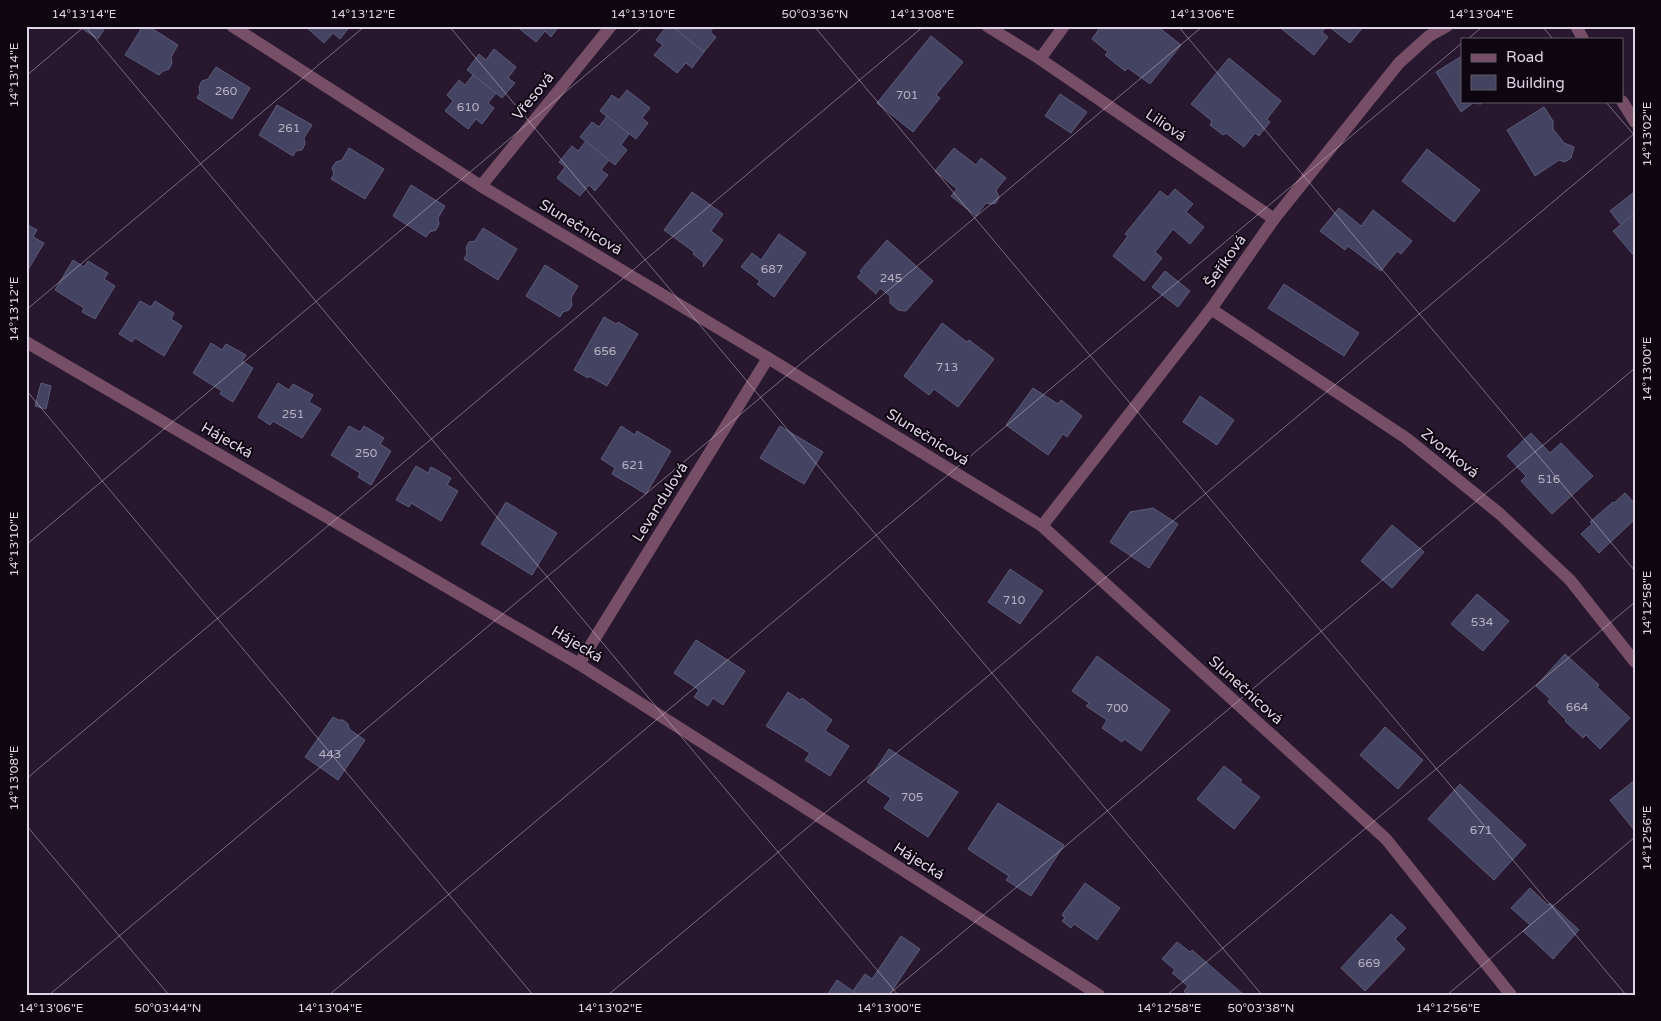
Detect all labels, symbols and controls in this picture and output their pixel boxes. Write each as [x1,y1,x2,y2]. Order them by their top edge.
text: 14°13'14"E [51,7,117,21]
text: 14°13'12"E [330,7,396,21]
text: 14°13'10"E [610,7,676,21]
text: 50°03'36"N [782,7,849,21]
text: 14°13'08"E [889,7,955,21]
text: 14°13'06"E [1169,7,1235,21]
text: 14°13'04"E [1448,7,1514,21]
legend [1461,38,1624,102]
text: 14°13'14"E [7,42,21,108]
text: Road [1506,48,1544,66]
street label: Vřesová [508,68,558,124]
text: Building [1506,74,1565,92]
house number: 260 [215,84,238,98]
house number: 701 [896,88,918,102]
house number: 610 [457,100,480,114]
text: 14°13'02"E [1640,101,1654,167]
street label: Liliová [1142,105,1190,145]
house number: 261 [278,121,300,135]
street label: Slunečnicová [536,195,626,259]
street label: Šeříková [1200,231,1250,291]
house number: 687 [761,262,783,276]
house number: 245 [880,271,902,285]
text: 14°13'12"E [7,276,21,342]
text: 14°13'00"E [1640,336,1654,402]
house number: 656 [594,344,616,358]
house number: 713 [936,360,958,374]
street label: Slunečnicová [883,405,973,469]
house number: 251 [282,407,304,421]
street label: Hájecká [198,418,256,462]
street label: Zvonková [1418,424,1482,482]
house number: 250 [355,446,378,460]
house number: 621 [622,458,644,472]
street label: Levandulová [628,459,692,545]
house number: 516 [1538,472,1560,486]
text: 14°13'10"E [7,511,21,577]
text: 14°12'58"E [1640,570,1654,636]
house number: 710 [1003,593,1026,607]
house number: 534 [1471,615,1494,629]
street label: Hájecká [548,622,606,666]
street label: Slunečnicová [1205,652,1287,728]
house number: 664 [1566,700,1589,714]
house number: 700 [1106,701,1129,715]
text: 14°13'08"E [7,745,21,811]
house number: 443 [319,747,341,761]
house number: 705 [901,790,923,804]
text: 14°12'56"E [1640,805,1654,871]
house number: 671 [1470,823,1492,837]
street label: Hájecká [890,838,948,884]
house number: 669 [1358,956,1380,970]
text: 14°13'06"E [18,1001,84,1015]
text: 50°03'44"N [135,1001,202,1015]
text: 14°13'04"E [297,1001,363,1015]
text: 14°13'02"E [577,1001,643,1015]
text: 14°13'00"E [856,1001,922,1015]
text: 14°12'58"E [1136,1001,1202,1015]
text: 50°03'38"N [1228,1001,1295,1015]
text: 14°12'56"E [1415,1001,1481,1015]

